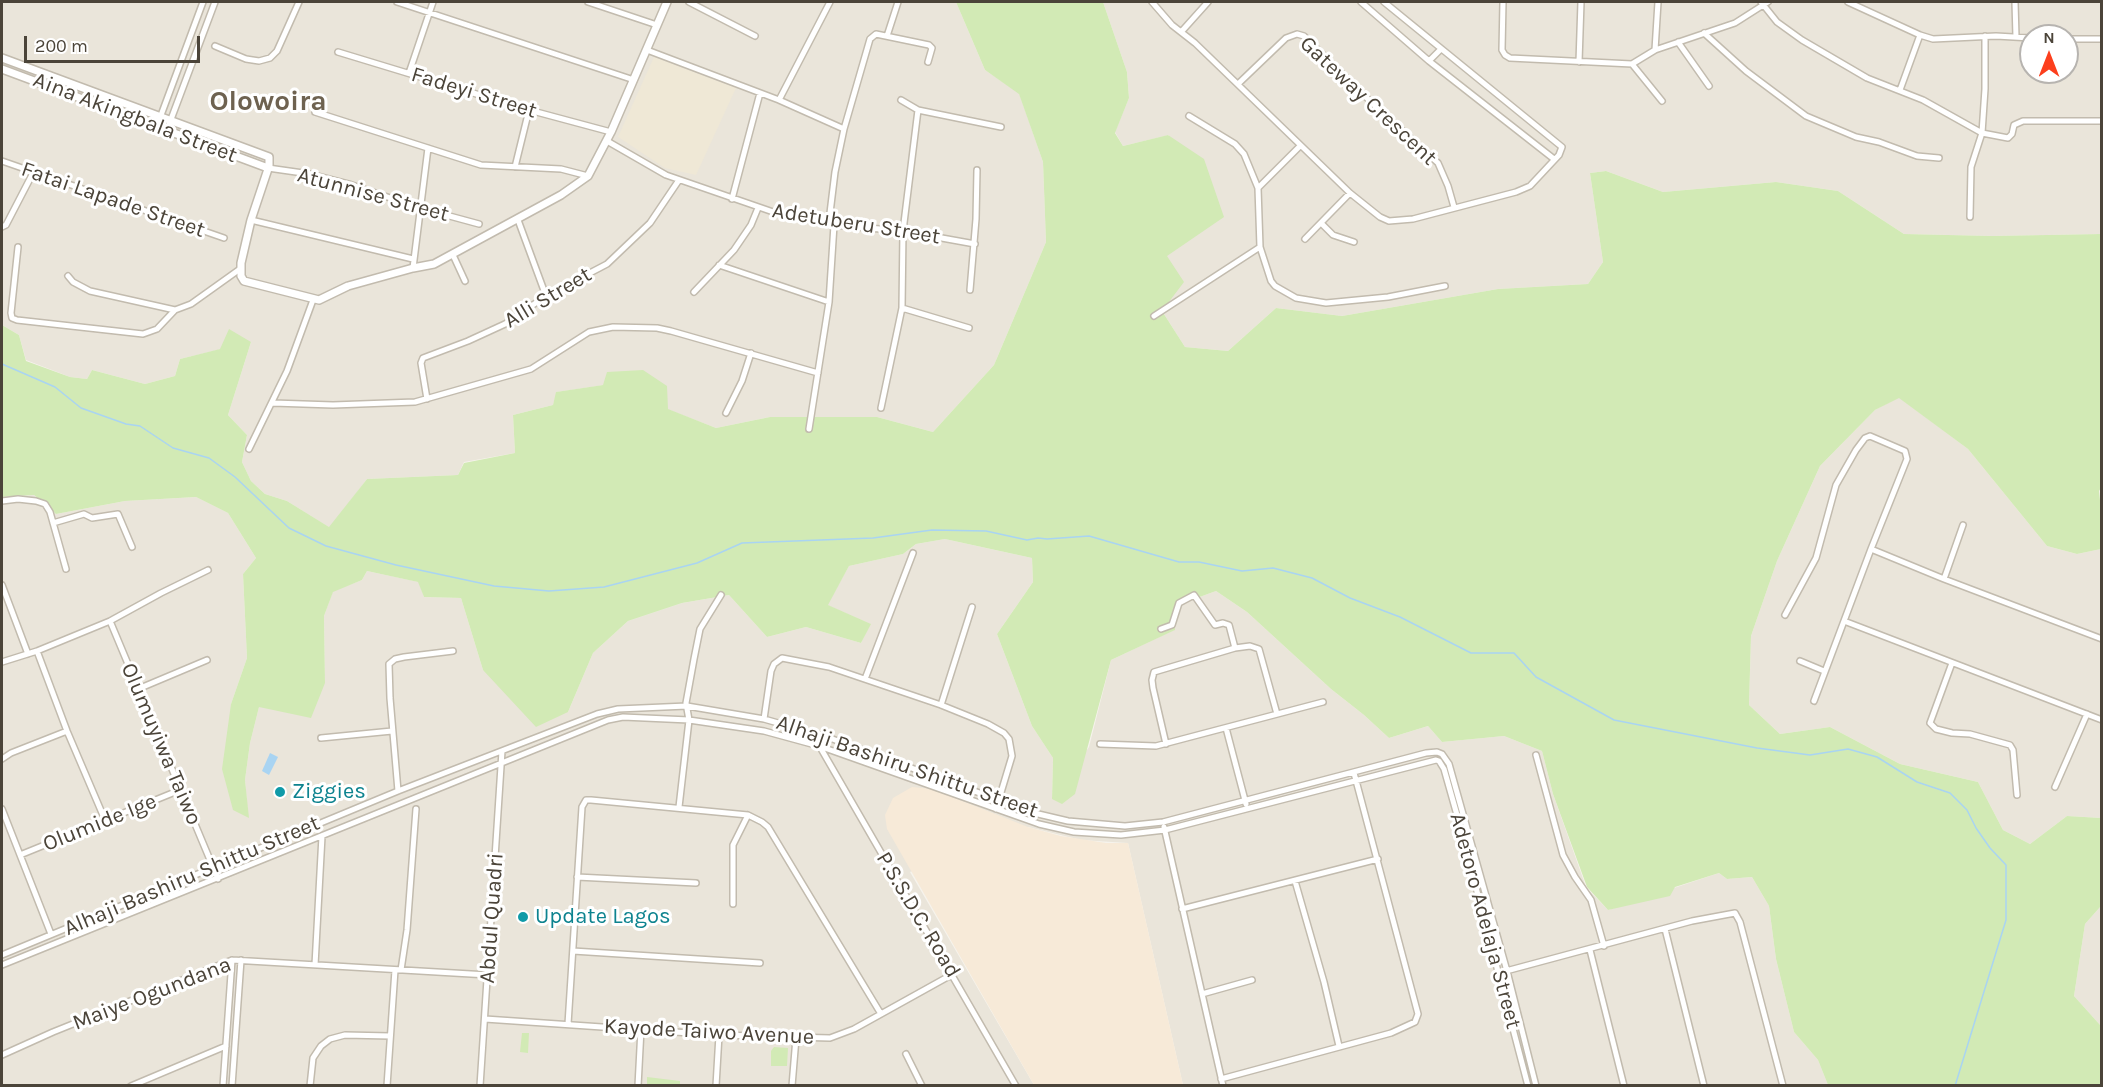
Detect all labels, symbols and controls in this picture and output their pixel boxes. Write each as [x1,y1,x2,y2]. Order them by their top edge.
scale bar [27,24,202,62]
north arrow [2019,24,2079,84]
text: N [2043,28,2055,47]
street label: Gateway Crescent [1294,31,1442,171]
text: 200 m [35,35,88,57]
street label: Fadeyi Street [408,61,540,125]
street label: Aina Akingbala Street [29,67,241,169]
district label: Olowoira [209,85,327,119]
street label: Fatai Lapade Street [18,156,208,244]
street label: Atunnise Street [294,162,452,228]
street label: Adetuberu Street [770,198,942,250]
street label: Alli Street [500,262,596,334]
street label: Olumuyiwa Taiwo [115,659,207,829]
street label: Alhaji Bashiru Shittu Street [773,710,1041,824]
place label: Ziggies [292,779,366,805]
marker: Ziggies [273,785,287,799]
street label: Olumide Ige [39,788,161,858]
street label: Alhaji Bashiru Shittu Street [60,810,324,942]
street label: Adetoro Adelaja Street [1443,810,1527,1032]
street label: P.S.S.D.C. Road [870,847,966,983]
street label: Abdul Quadri [474,852,510,984]
place label: Update Lagos [535,904,671,930]
marker: Update Lagos [516,910,530,924]
street label: Maiye Ogundana [69,952,235,1036]
street label: Kayode Taiwo Avenue [603,1013,815,1051]

